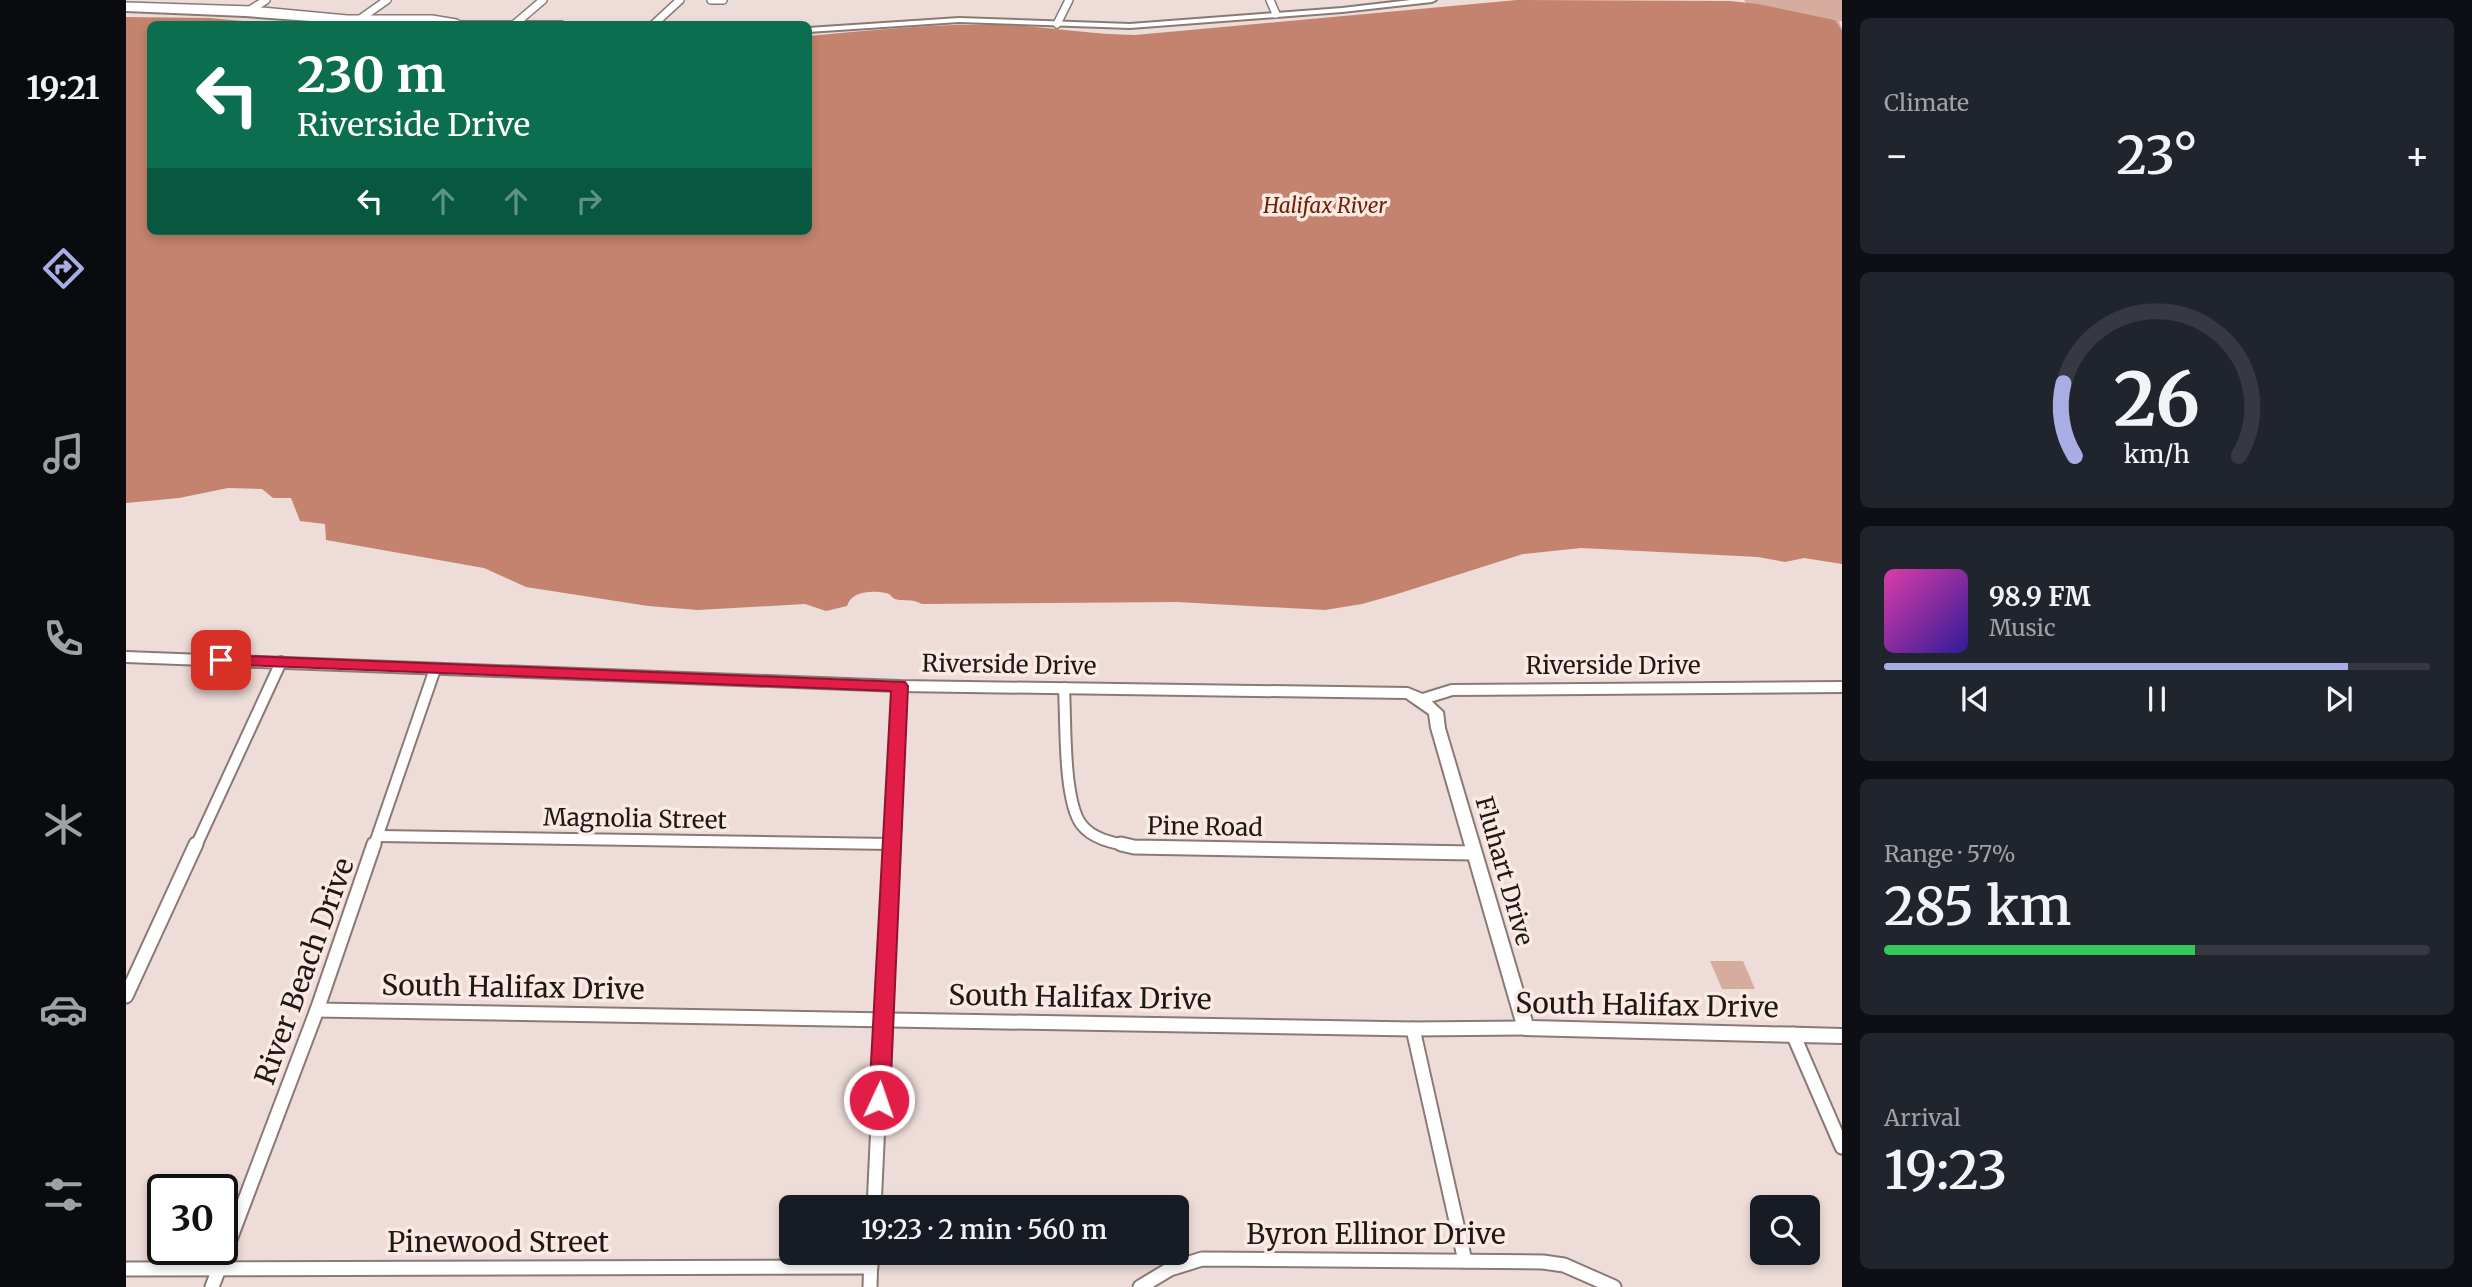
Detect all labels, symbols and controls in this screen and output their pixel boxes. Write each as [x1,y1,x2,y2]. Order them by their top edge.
text: 230 m [297,44,445,105]
icon: left [182,49,273,140]
text: 19:21 [26,68,100,108]
text: Climate [1884,88,1969,117]
text: Riverside Drive [297,105,530,145]
text: 23° [2116,123,2198,188]
text: − [1884,132,1909,179]
text: + [2405,132,2430,179]
icon: left [351,182,389,220]
icon: ahead [424,182,462,220]
icon: ahead [497,182,535,220]
icon: right [570,182,608,220]
water label: Halifax River [1262,192,1387,219]
icon: directions [39,244,88,293]
text: 26 [2114,354,2200,446]
icon: music [39,429,88,478]
text: km/h [2124,437,2190,469]
text: 98.9 FM [1989,580,2091,613]
text: Music [1989,613,2056,642]
icon: phone [39,614,88,663]
pin [191,630,251,690]
icon: arrive [202,641,240,679]
street label: Riverside Drive [921,647,1097,682]
street label: Riverside Drive [1526,650,1700,681]
icon: previous [1956,680,1994,718]
icon: pause [2138,680,2176,718]
icon: next [2320,680,2358,718]
street label: Fluhart Drive [1468,793,1541,949]
icon: climate [39,800,88,849]
street label: Magnolia Street [543,801,728,836]
street label: Pine Road [1147,810,1263,843]
text: Range · 57% [1884,839,2016,868]
street label: River Beach Drive [246,853,362,1089]
text: 285 km [1884,874,2071,939]
street label: South Halifax Drive [381,967,645,1007]
street label: South Halifax Drive [948,977,1212,1017]
icon: car [39,985,88,1034]
street label: South Halifax Drive [1515,985,1779,1025]
position arrow [842,1063,916,1137]
text: Arrival [1884,1103,1961,1132]
text: 19:23 [1884,1138,2007,1203]
icon: filters [39,1170,88,1219]
speed limit sign: 30 [147,1174,238,1265]
map controls [1750,1195,1820,1265]
button: search [1750,1195,1820,1265]
text: 19:23 · 2 min · 560 m [861,1213,1107,1246]
street label: Byron Ellinor Drive [1246,1216,1506,1252]
street label: Pinewood Street [387,1224,609,1260]

